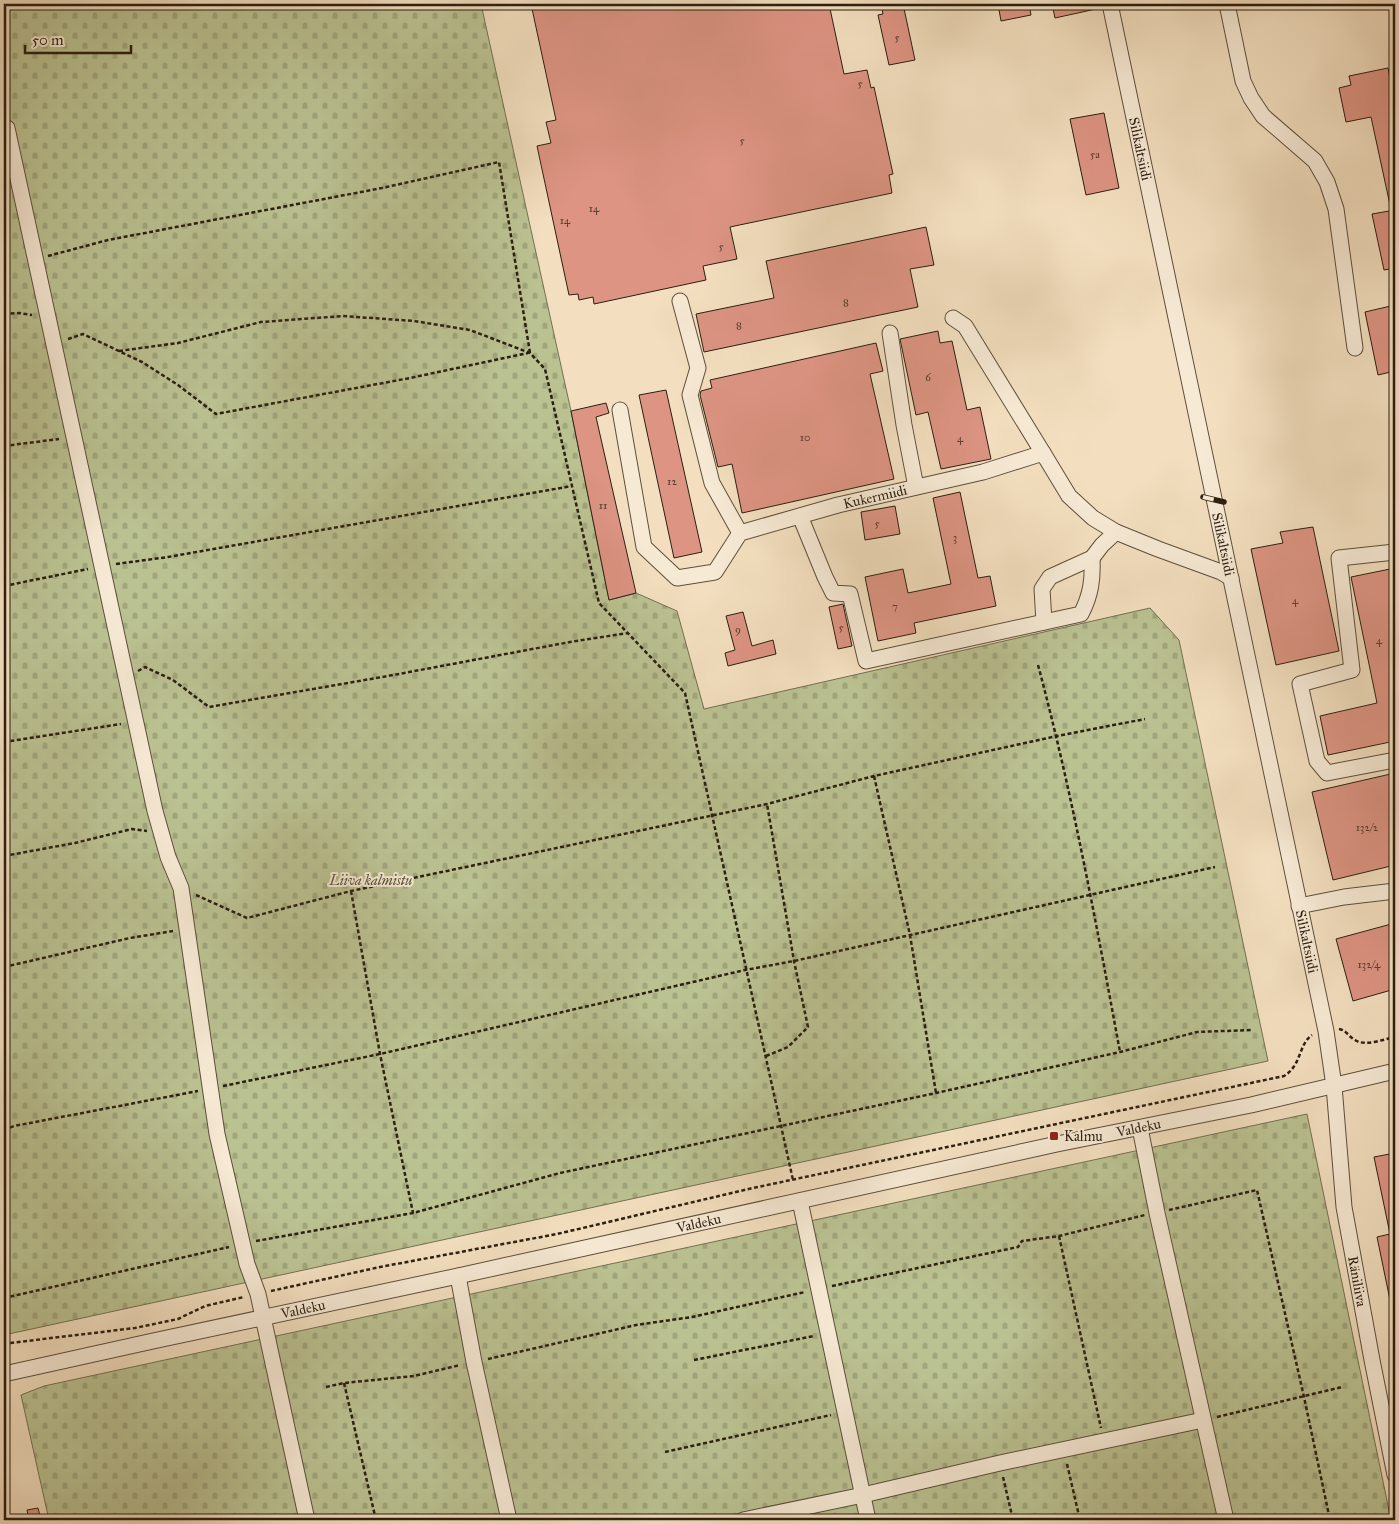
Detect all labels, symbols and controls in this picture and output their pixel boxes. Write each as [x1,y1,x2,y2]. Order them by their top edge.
scale bar [25,22,131,54]
text: 50 m [32,31,64,49]
house number: 5 [894,31,900,44]
house number: 5 [857,77,863,90]
street label: Silikaltsiidi [1126,116,1155,182]
house number: 5 [739,134,745,147]
house number: 5a [1090,148,1100,161]
house number: 14 [589,202,600,215]
house number: 14 [560,214,571,227]
house number: 5 [718,240,724,253]
house number: 8 [843,296,849,309]
house number: 8 [736,319,742,332]
house number: 6 [925,371,931,384]
house number: 10 [800,431,810,444]
house number: 4 [957,432,964,445]
house number: 12 [667,475,677,488]
street label: Kukermiidi [841,481,909,512]
house number: 11 [599,499,607,512]
street label: Silikaltsiidi [1209,511,1239,578]
house number: 5 [874,517,880,530]
house number: 3 [953,531,957,544]
house number: 4 [1292,594,1299,607]
house number: 7 [892,600,898,613]
house number: 5 [838,621,844,634]
house number: 9 [735,623,741,636]
house number: 4 [1376,634,1383,647]
house number: 132/2 [1356,821,1379,834]
park label: Liiva kalmistu [329,872,412,889]
street label: Silikaltsiidi [1292,908,1322,975]
house number: 132/4 [1358,958,1381,971]
street label: Valdeku [1114,1115,1163,1141]
place label: Kalmu [1064,1128,1103,1145]
marker: Kalmu [1048,1130,1060,1142]
street label: Valdeku [674,1210,723,1236]
street label: Räniliiva [1345,1255,1371,1308]
street label: Valdeku [278,1296,327,1322]

